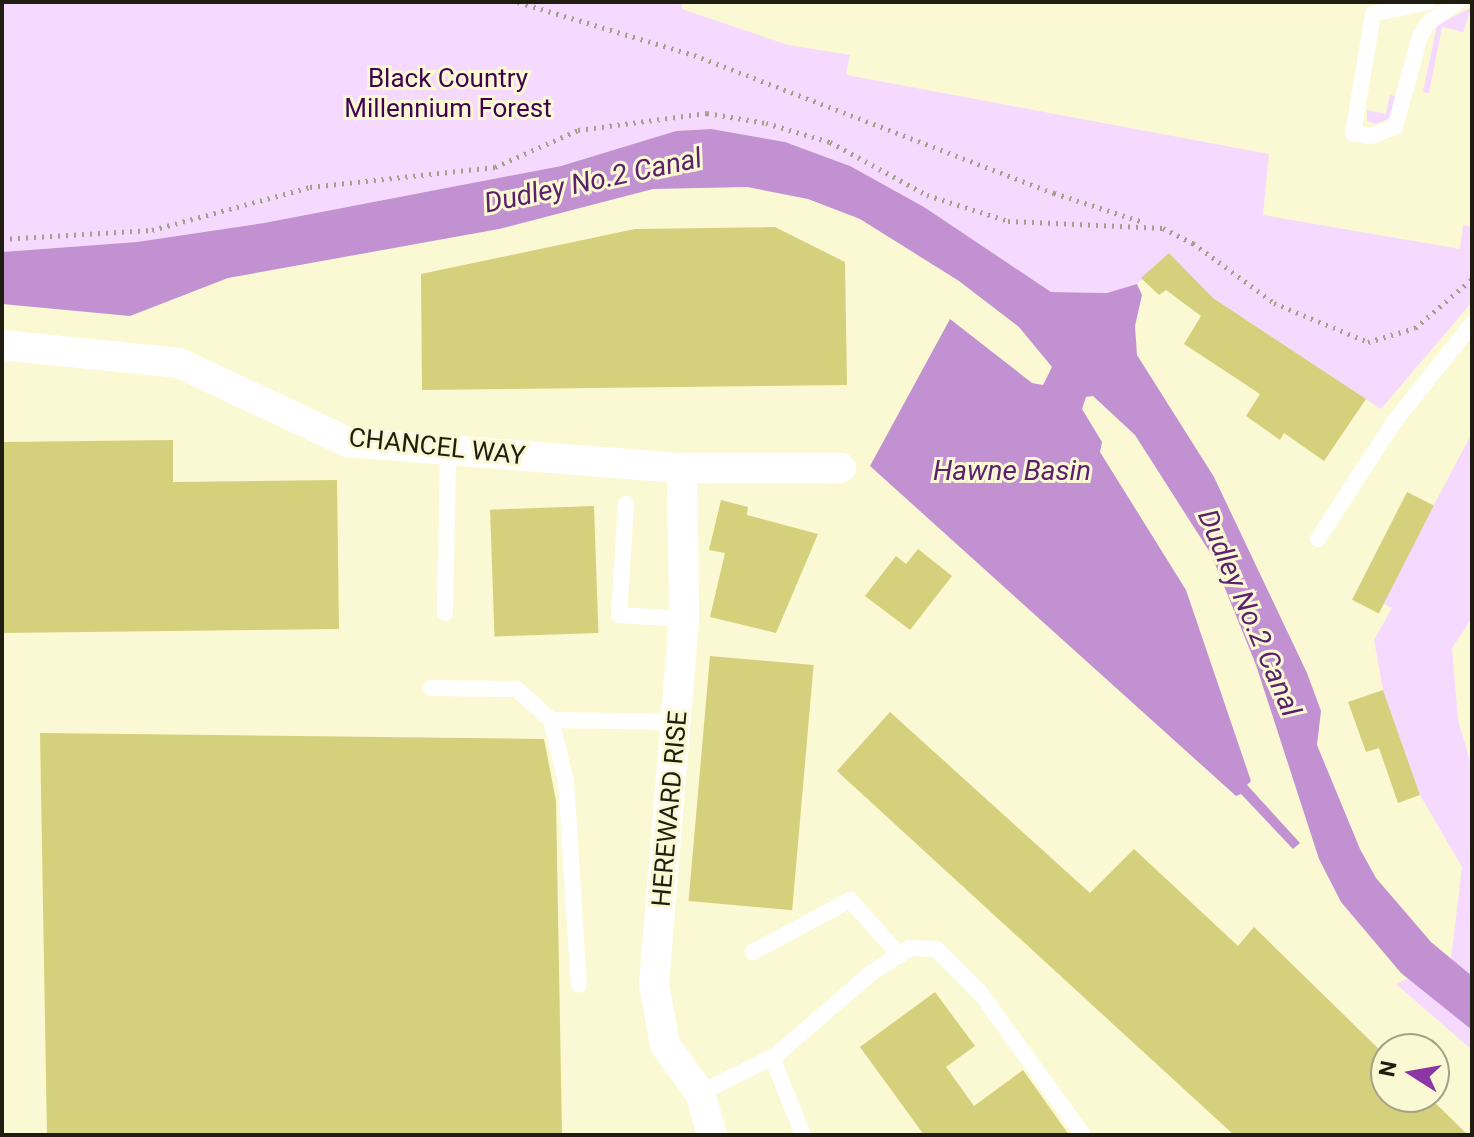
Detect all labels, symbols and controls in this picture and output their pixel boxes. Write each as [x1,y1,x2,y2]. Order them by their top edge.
park label: Black Country Millennium Forest [344,63,552,124]
water label: Dudley No.2 Canal [481,142,705,220]
street label: CHANCEL WAY [347,422,527,472]
water label: Hawne Basin [933,454,1091,488]
water label: Dudley No.2 Canal [1190,504,1308,722]
street label: HEREWARD RISE [646,710,694,908]
north arrow [1370,1033,1450,1113]
text: N [1374,1059,1402,1079]

